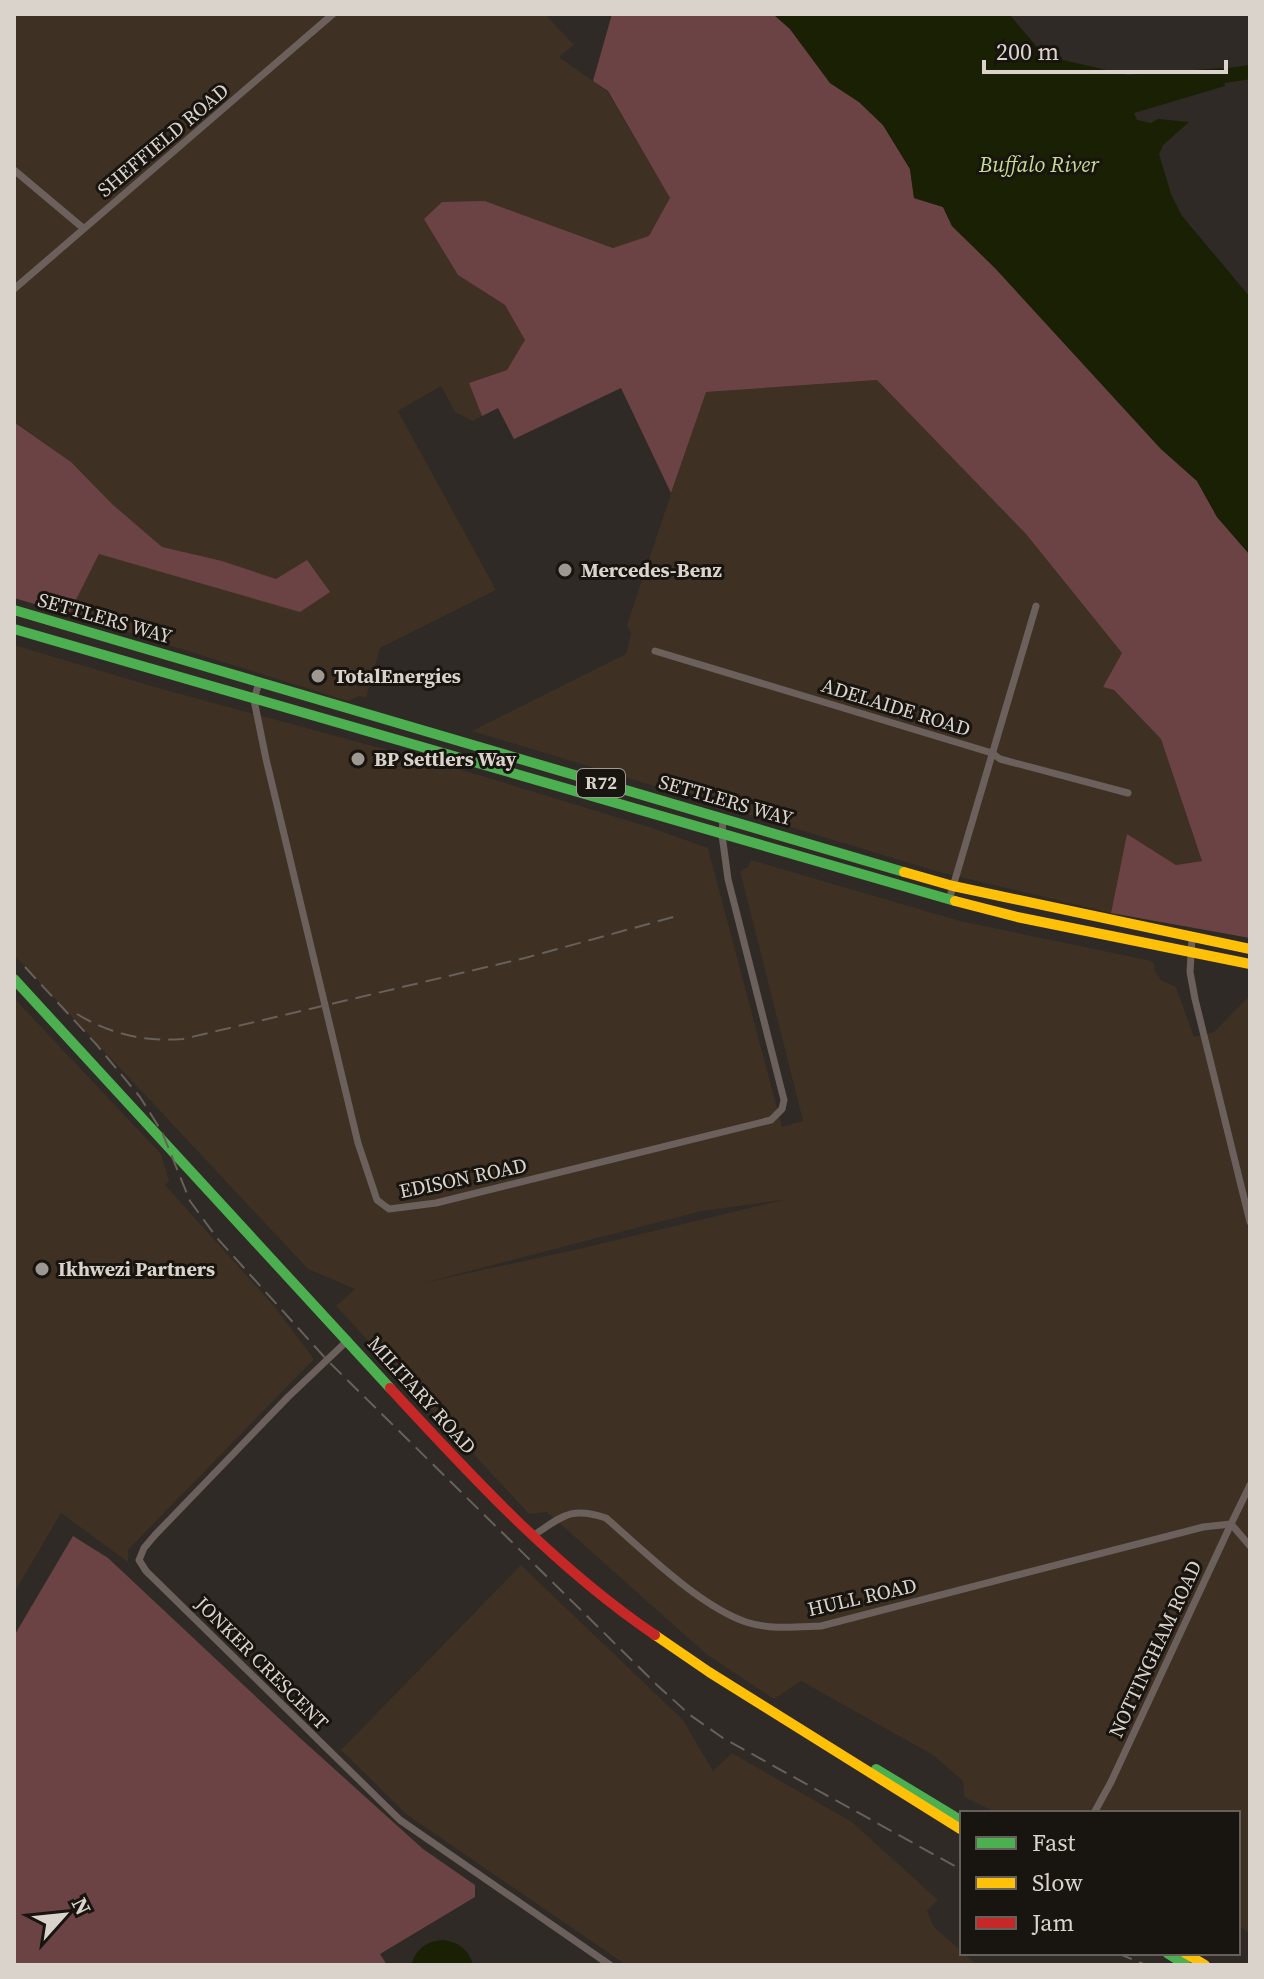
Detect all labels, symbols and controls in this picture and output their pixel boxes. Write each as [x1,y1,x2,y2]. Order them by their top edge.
scale bar [984,24,1226,74]
text: 200 m [996,35,1059,68]
street label: SHEFFIELD ROAD [91,77,235,203]
water label: Buffalo River [978,149,1100,179]
place label: Mercedes-Benz [581,556,722,584]
marker: Mercedes-Benz [556,561,574,579]
street label: SETTLERS WAY [35,585,176,651]
place label: TotalEnergies [334,662,461,690]
marker: TotalEnergies [309,667,327,685]
street label: ADELAIDE ROAD [818,671,974,743]
place label: BP Settlers Way [374,745,517,773]
marker: BP Settlers Way [349,750,367,768]
street label: SETTLERS WAY [656,767,797,833]
road number: R72 [577,769,625,797]
street label: EDISON ROAD [397,1151,529,1205]
place label: Ikhwezi Partners [58,1255,215,1283]
marker: Ikhwezi Partners [33,1260,51,1278]
street label: MILITARY ROAD [361,1330,483,1460]
street label: NOTTINGHAM ROAD [1102,1556,1208,1742]
street label: HULL ROAD [805,1571,919,1623]
street label: JONKER CRESCENT [188,1589,335,1736]
legend [960,1811,1240,1955]
text: Fast [1032,1826,1076,1859]
text: Slow [1032,1866,1083,1899]
north arrow [24,1875,104,1955]
text: N [65,1892,99,1920]
text: Jam [1031,1906,1074,1939]

